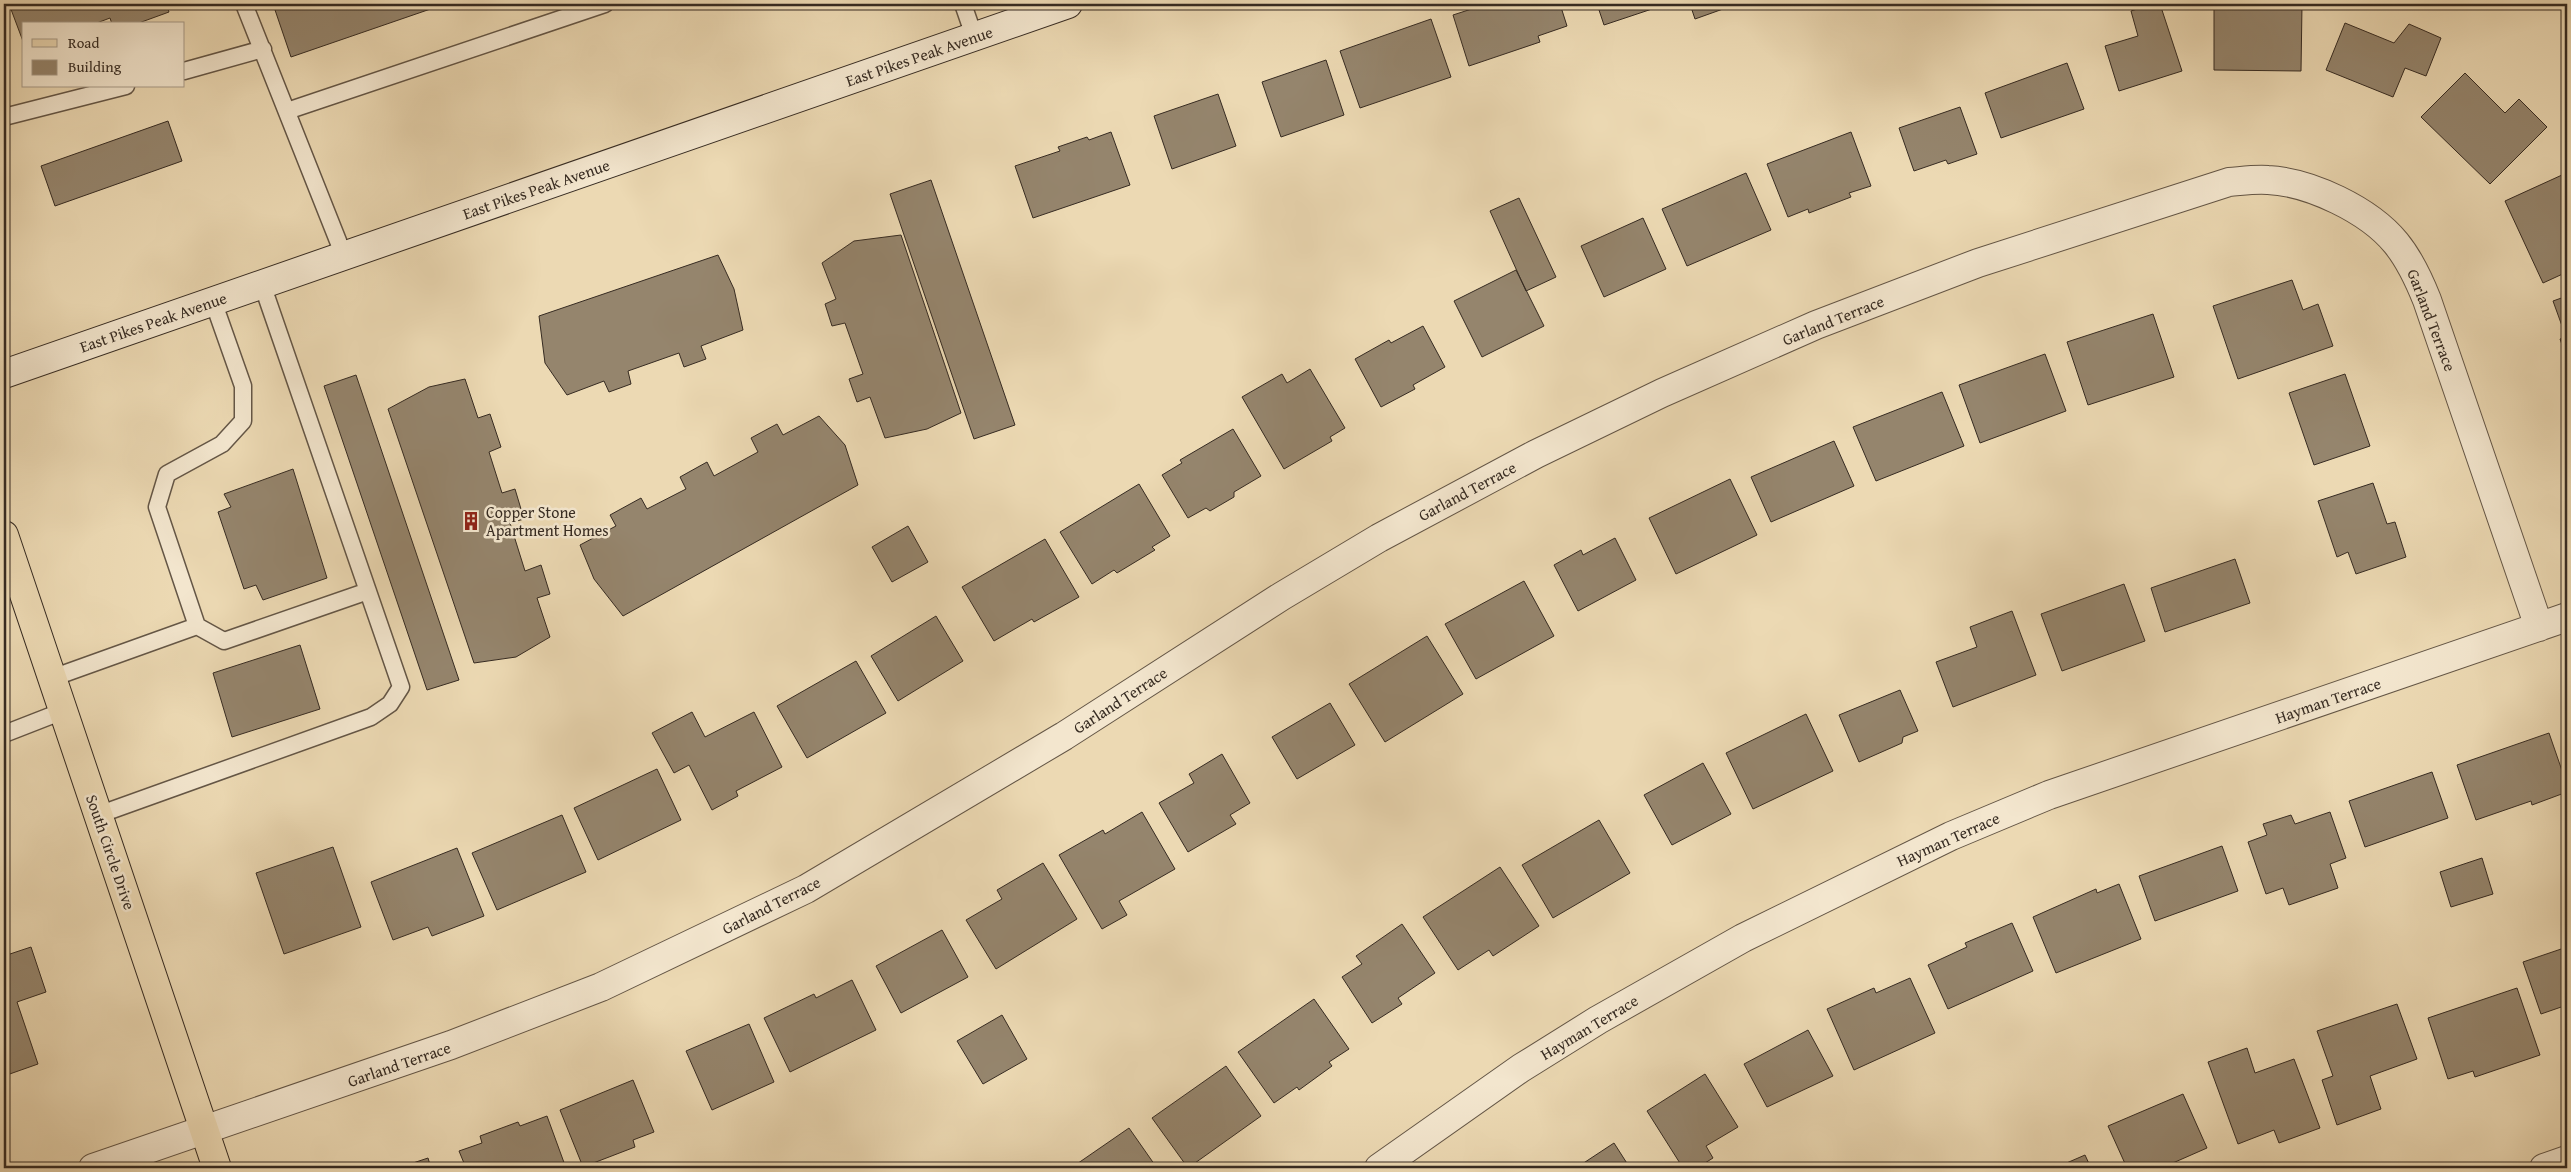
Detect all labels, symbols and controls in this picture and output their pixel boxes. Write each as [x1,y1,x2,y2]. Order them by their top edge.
street label: East Pikes Peak Avenue [842,20,996,92]
legend [22,22,185,88]
text: Road [68,32,99,53]
text: Building [68,56,122,77]
street label: East Pikes Peak Avenue [459,153,613,225]
street label: Garland Terrace [2401,265,2463,375]
street label: East Pikes Peak Avenue [76,286,230,358]
street label: Garland Terrace [1779,289,1887,351]
street label: Garland Terrace [1414,455,1520,527]
place label: Copper Stone Apartment Homes [486,500,609,542]
building icon: Copper Stone Apartment Homes [460,510,482,532]
street label: Garland Terrace [1068,661,1172,739]
street label: Hayman Terrace [2272,671,2384,729]
street label: South Circle Drive [80,791,142,913]
street label: Hayman Terrace [1893,806,2003,872]
street label: Garland Terrace [718,870,824,940]
street label: Hayman Terrace [1536,988,1642,1066]
street label: Garland Terrace [344,1035,454,1093]

